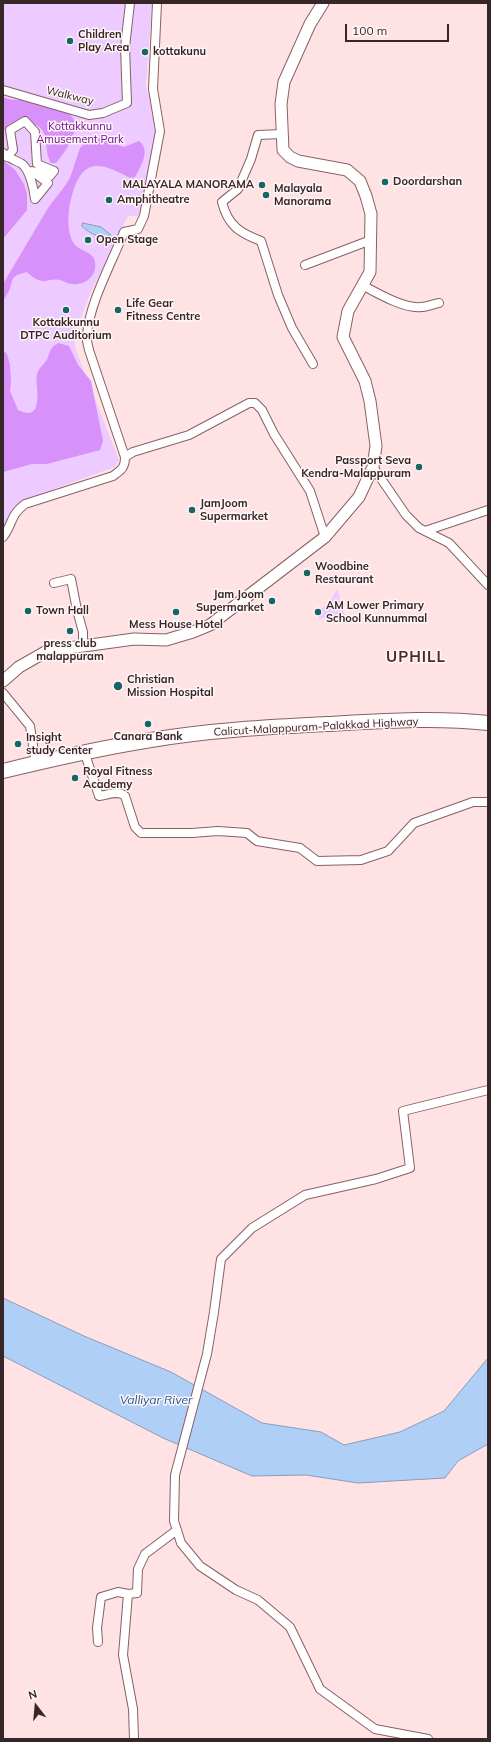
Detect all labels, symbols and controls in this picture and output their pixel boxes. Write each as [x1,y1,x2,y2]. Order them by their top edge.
scale bar [347,16,451,42]
text: 100 m [352,23,387,38]
place label: Children Play Area [78,28,129,54]
marker: Children Play Area [65,36,75,46]
place label: kottakunu [153,45,206,59]
marker: kottakunu [140,47,150,57]
street label: Walkway [45,84,95,108]
park label: Kottakkunnu Amusement Park [36,120,124,146]
place label: Doordarshan [393,175,462,189]
marker: Doordarshan [380,177,390,187]
place label: MALAYALA MANORAMA [123,178,254,192]
marker: MALAYALA MANORAMA [257,180,267,190]
place label: Malayala Manorama [274,182,331,208]
marker: Malayala Manorama [261,190,271,200]
place label: Amphitheatre [117,193,190,207]
marker: Amphitheatre [104,195,114,205]
place label: Open Stage [96,233,158,247]
marker: Open Stage [83,235,93,245]
place label: Life Gear Fitness Centre [126,297,200,323]
marker: Kottakkunnu DTPC Auditorium [61,305,71,315]
marker: Life Gear Fitness Centre [113,305,123,315]
place label: Kottakkunnu DTPC Auditorium [20,316,112,342]
place label: Passport Seva Kendra-Malappuram [301,454,411,480]
marker: Passport Seva Kendra-Malappuram [414,462,424,472]
place label: JamJoom Supermarket [200,497,268,523]
marker: JamJoom Supermarket [187,505,197,515]
place label: Woodbine Restaurant [315,560,373,586]
marker: Woodbine Restaurant [302,568,312,578]
place label: Jam Joom Supermarket [196,588,264,614]
marker: Jam Joom Supermarket [267,596,277,606]
place label: AM Lower Primary School Kunnummal [326,599,427,625]
place label: Town Hall [36,604,89,618]
marker: Town Hall [23,606,33,616]
marker: Mess House Hotel [171,607,181,617]
marker: AM Lower Primary School Kunnummal [313,607,323,617]
place label: Mess House Hotel [129,618,223,632]
marker: press club malappuram [65,626,75,636]
place label: press club malappuram [36,637,104,663]
district label: UPHILL [386,648,446,666]
place label: Christian Mission Hospital [127,673,214,699]
marker: Christian Mission Hospital [112,680,124,692]
street label: Calicut-Malappuram-Palakkad Highway [213,715,419,739]
marker: Canara Bank [143,719,153,729]
place label: Canara Bank [114,730,182,744]
place label: Insight study Center [26,731,92,757]
marker: Insight study Center [13,739,23,749]
place label: Royal Fitness Academy [83,765,153,791]
marker: Royal Fitness Academy [70,773,80,783]
water label: Valliyar River [120,1393,192,1407]
north arrow [16,1686,56,1726]
text: N [27,1687,39,1702]

